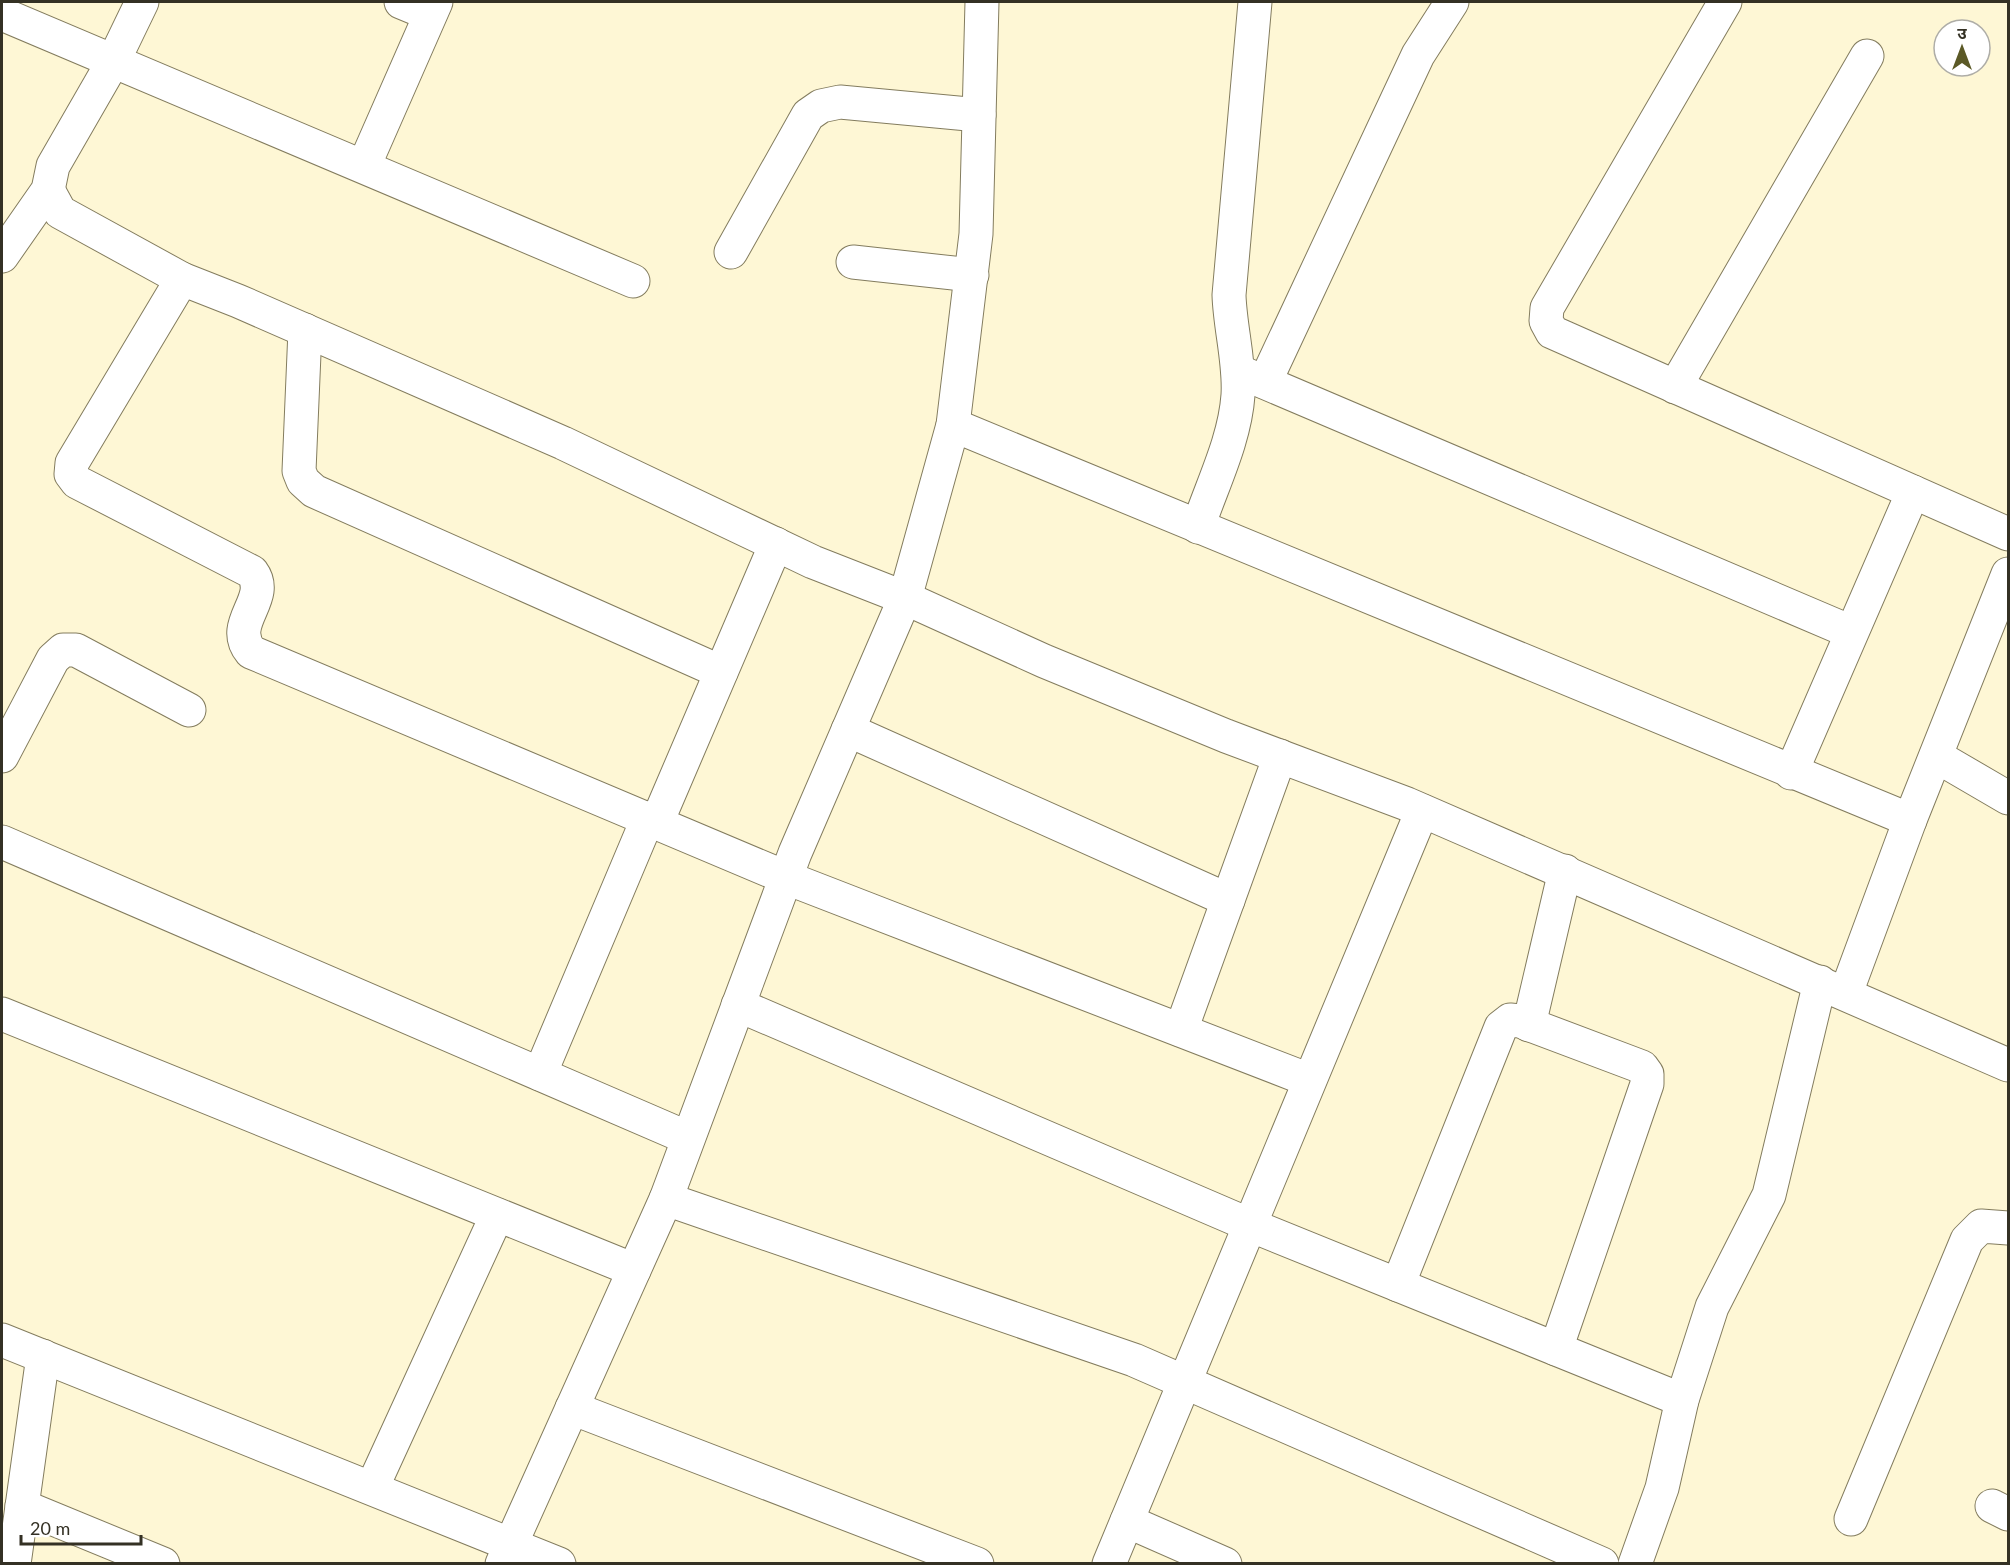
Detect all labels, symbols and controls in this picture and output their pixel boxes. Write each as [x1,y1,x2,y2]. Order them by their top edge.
north arrow [1932,18,1992,78]
text: उ [1957,23,1967,42]
scale bar [21,1508,141,1546]
text: 20 m [30,1517,70,1539]

